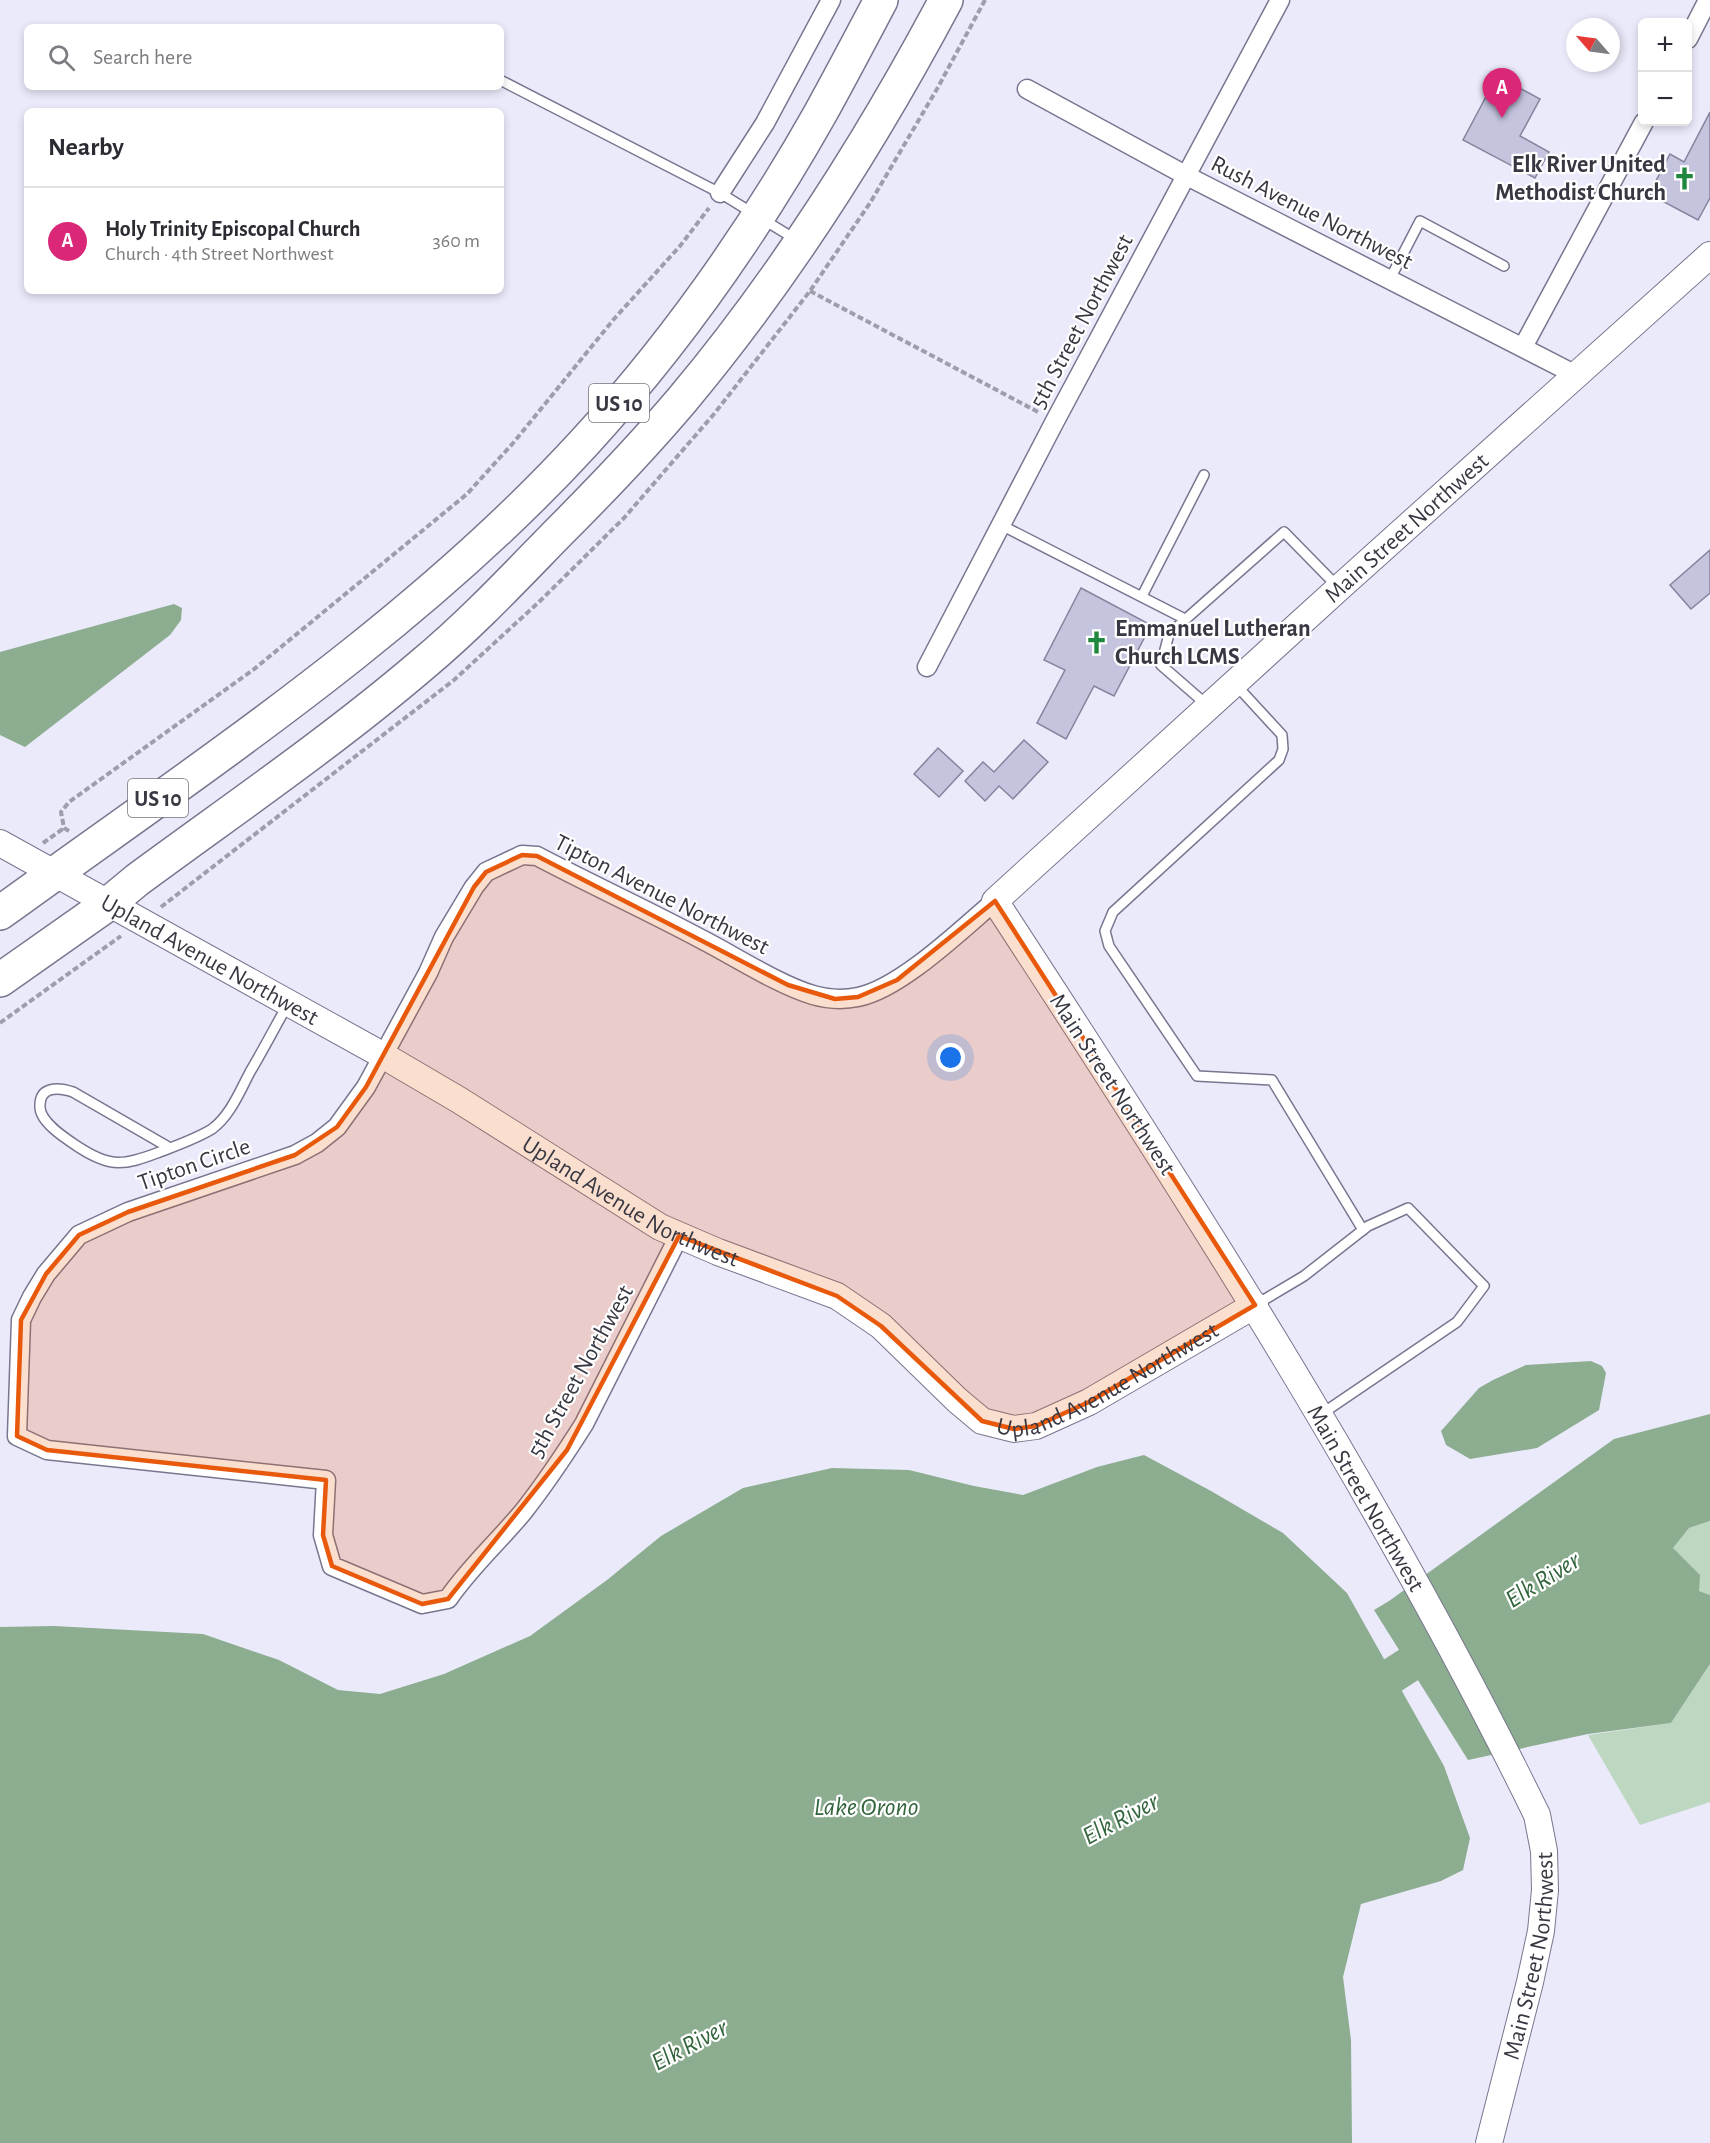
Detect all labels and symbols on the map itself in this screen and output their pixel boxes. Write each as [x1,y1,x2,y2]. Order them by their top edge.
north arrow [1566,18,1620,72]
pin: A [1482,68,1522,118]
street label: Rush Avenue Northwest [1207,152,1416,274]
place label: Elk River United Methodist Church [1495,153,1666,205]
church icon: Elk River United Methodist Church [1671,165,1697,191]
street label: 5th Street Northwest [1026,230,1138,412]
road number: US 10 [589,384,649,422]
street label: Main Street Northwest [1320,449,1494,608]
place label: Emmanuel Lutheran Church LCMS [1115,617,1311,669]
church icon: Emmanuel Lutheran Church LCMS [1084,629,1110,655]
road number: US 10 [128,779,188,817]
street label: Tipton Avenue Northwest [550,830,773,960]
street label: Upland Avenue Northwest [97,890,323,1030]
street label: Main Street Northwest [1045,990,1180,1180]
your location [936,1043,965,1072]
street label: Upland Avenue Northwest [518,1132,742,1272]
street label: Tipton Circle [135,1135,254,1195]
street label: 5th Street Northwest [524,1281,638,1462]
street label: Upland Avenue Northwest [994,1318,1223,1442]
street label: Main Street Northwest [1302,1401,1428,1596]
water label: Elk River [1501,1546,1586,1613]
water label: Elk River [1078,1787,1164,1850]
water label: Lake Orono [814,1794,918,1820]
street label: Main Street Northwest [1500,1851,1558,2062]
water label: Elk River [647,2013,733,2076]

